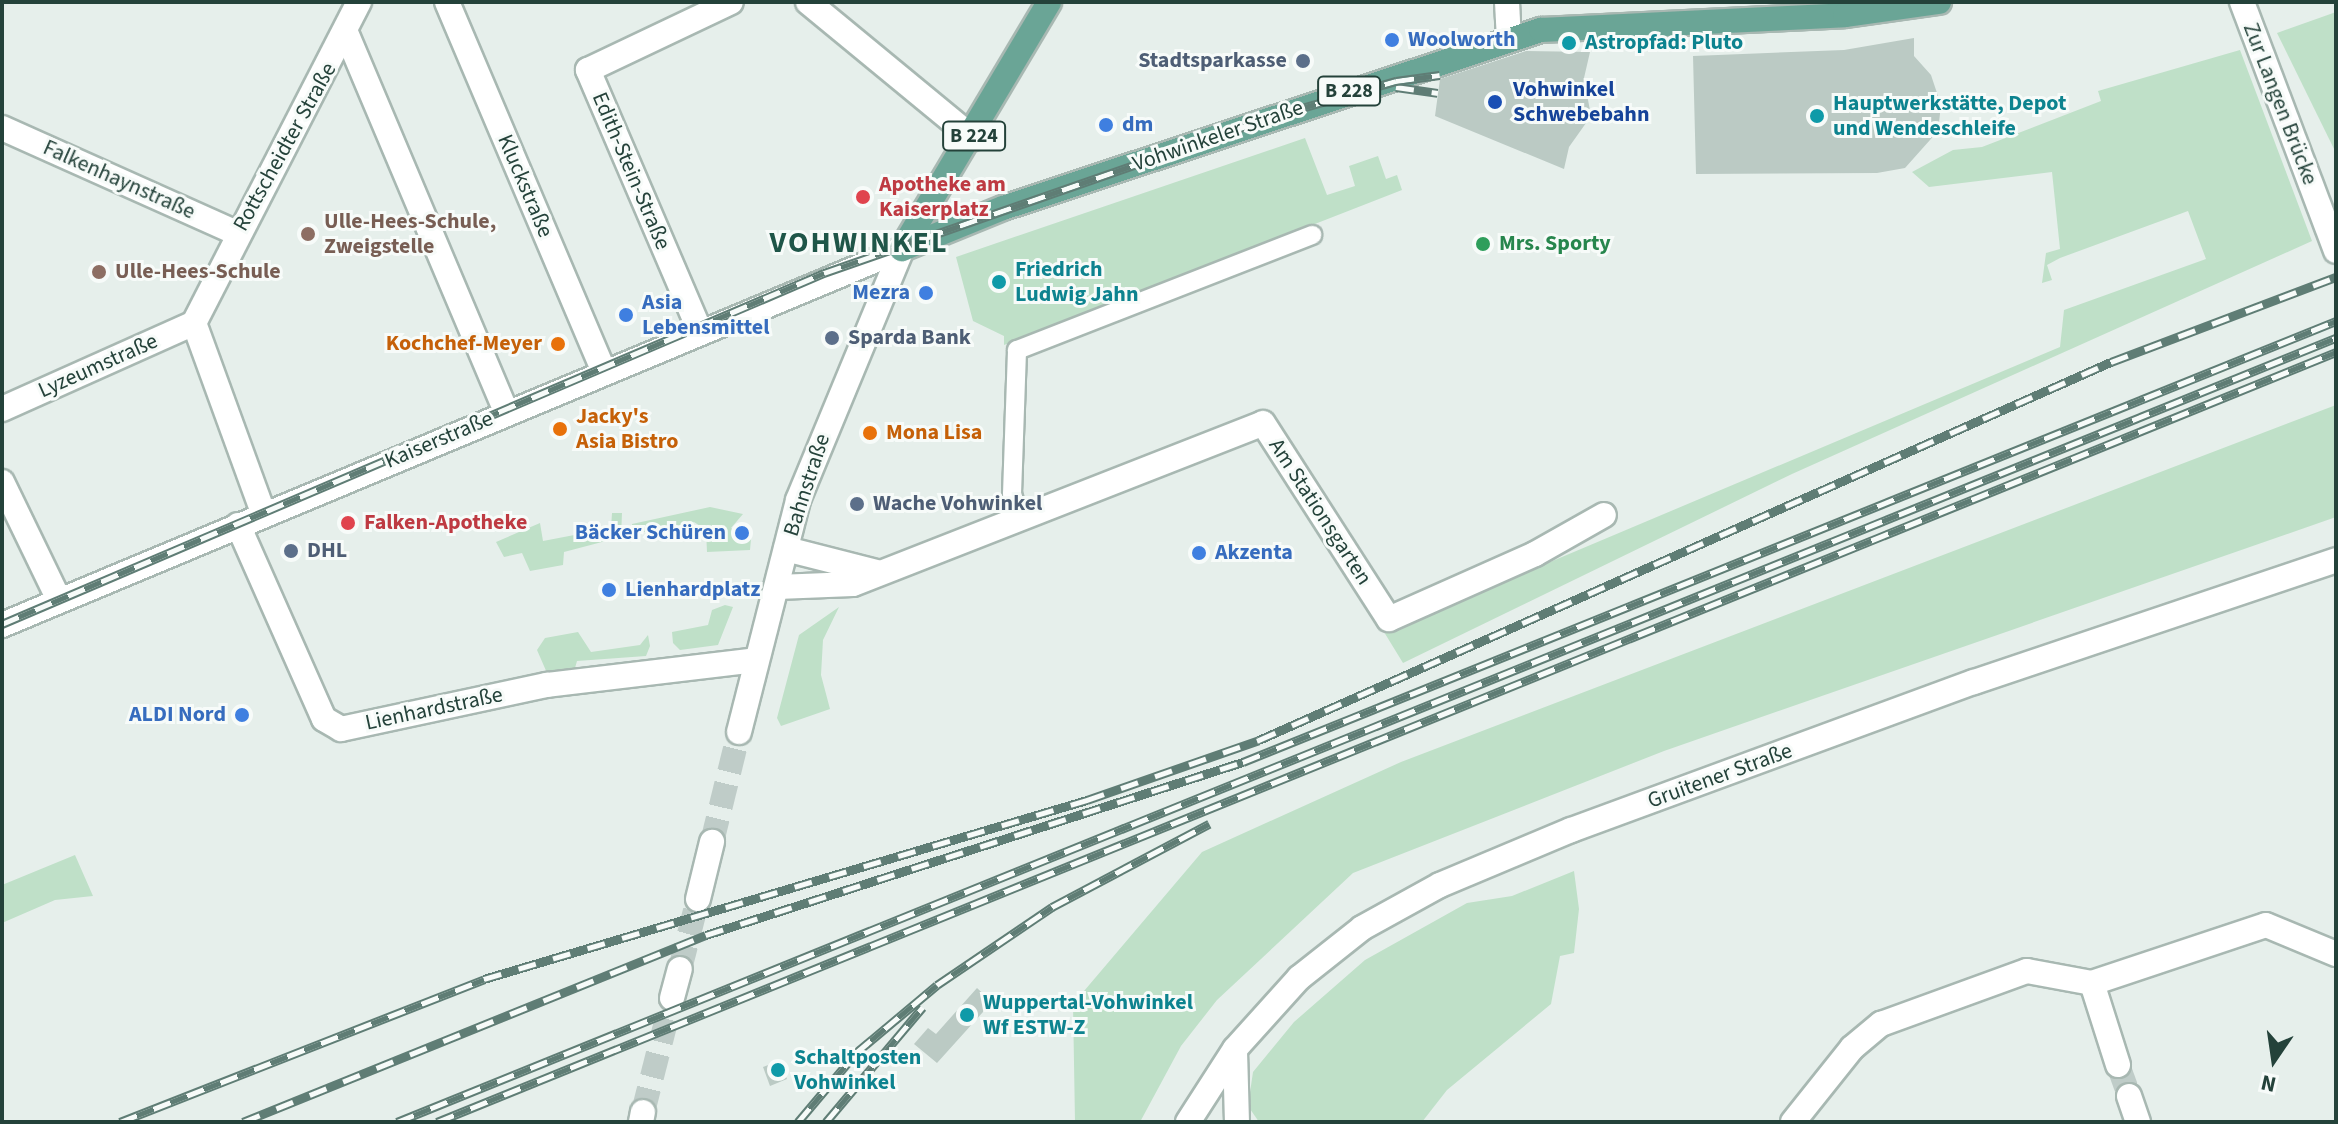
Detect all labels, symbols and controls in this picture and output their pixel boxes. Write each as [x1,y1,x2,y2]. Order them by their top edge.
street label: Zur Langen Brücke [2237,19,2323,189]
place label: Woolworth [1408,27,1515,53]
place label: Astropfad: Pluto [1585,30,1743,56]
marker: Woolworth [1383,31,1401,49]
marker: Astropfad: Pluto [1560,34,1578,52]
place label: Stadtsparkasse [1138,48,1287,74]
marker: Stadtsparkasse [1294,52,1312,70]
street label: Rottscheidter Straße [228,58,342,236]
road number: B 228 [1317,75,1381,107]
place label: Vohwinkel Schwebebahn [1513,76,1649,128]
street label: Edith-Stein-Straße [586,88,676,254]
place label: Hauptwerkstätte, Depot und Wendeschleife [1833,90,2066,142]
marker: Vohwinkel Schwebebahn [1484,91,1506,113]
street label: Vohwinkeler Straße [1129,94,1307,178]
marker: Hauptwerkstätte, Depot und Wendeschleife [1808,107,1826,125]
place label: dm [1122,112,1153,138]
marker: dm [1097,116,1115,134]
road number: B 224 [942,120,1006,152]
street label: Kluckstraße [492,131,558,241]
street label: Falkenhaynstraße [39,135,199,225]
place label: Apotheke am Kaiserplatz [879,171,1006,222]
marker: Apotheke am Kaiserplatz [854,188,872,206]
place label: Ulle-Hees-Schule, Zweigstelle [324,208,496,260]
marker: Ulle-Hees-Schule, Zweigstelle [299,225,317,243]
district label: VOHWINKEL [770,225,948,261]
place label: Mrs. Sporty [1499,231,1611,257]
marker: Mrs. Sporty [1474,235,1492,253]
place label: Friedrich Ludwig Jahn [1015,256,1139,308]
place label: Ulle-Hees-Schule [115,259,281,285]
marker: Ulle-Hees-Schule [90,263,108,281]
marker: Friedrich Ludwig Jahn [990,273,1008,291]
place label: Mezra [852,280,910,306]
marker: Mezra [917,284,935,302]
place label: Asia Lebensmittel [642,289,769,340]
marker: Asia Lebensmittel [617,306,635,324]
place label: Sparda Bank [848,325,971,351]
street label: Lyzeumstraße [34,328,162,404]
marker: Sparda Bank [823,329,841,347]
place label: Kochchef-Meyer [386,331,542,357]
marker: Kochchef-Meyer [549,335,567,353]
place label: Jacky's Asia Bistro [576,403,679,454]
street label: Kaiserstraße [381,405,497,475]
marker: Jacky's Asia Bistro [551,420,569,438]
place label: Mona Lisa [886,420,982,446]
marker: Mona Lisa [861,424,879,442]
street label: Bahnstraße [778,431,836,539]
street label: Am Stationsgarten [1263,434,1377,590]
place label: Wache Vohwinkel [873,491,1042,517]
marker: Wache Vohwinkel [848,495,866,513]
place label: Falken-Apotheke [364,510,527,536]
marker: Falken-Apotheke [339,514,357,532]
place label: Bäcker Schüren [575,520,726,546]
marker: Bäcker Schüren [733,524,751,542]
place label: DHL [307,538,347,564]
place label: Akzenta [1215,540,1293,566]
marker: DHL [282,542,300,560]
marker: Akzenta [1190,544,1208,562]
place label: Lienhardplatz [625,577,760,603]
marker: Lienhardplatz [600,581,618,599]
street label: Lienhardstraße [363,682,505,736]
place label: ALDI Nord [129,702,226,728]
marker: ALDI Nord [233,706,251,724]
street label: Gruitener Straße [1644,738,1796,814]
place label: Wuppertal-Vohwinkel Wf ESTW-Z [983,989,1193,1040]
marker: Wuppertal-Vohwinkel Wf ESTW-Z [958,1006,976,1024]
north arrow [2234,1020,2314,1100]
place label: Schaltposten Vohwinkel [794,1044,921,1096]
marker: Schaltposten Vohwinkel [769,1061,787,1079]
text: N [2258,1066,2279,1101]

